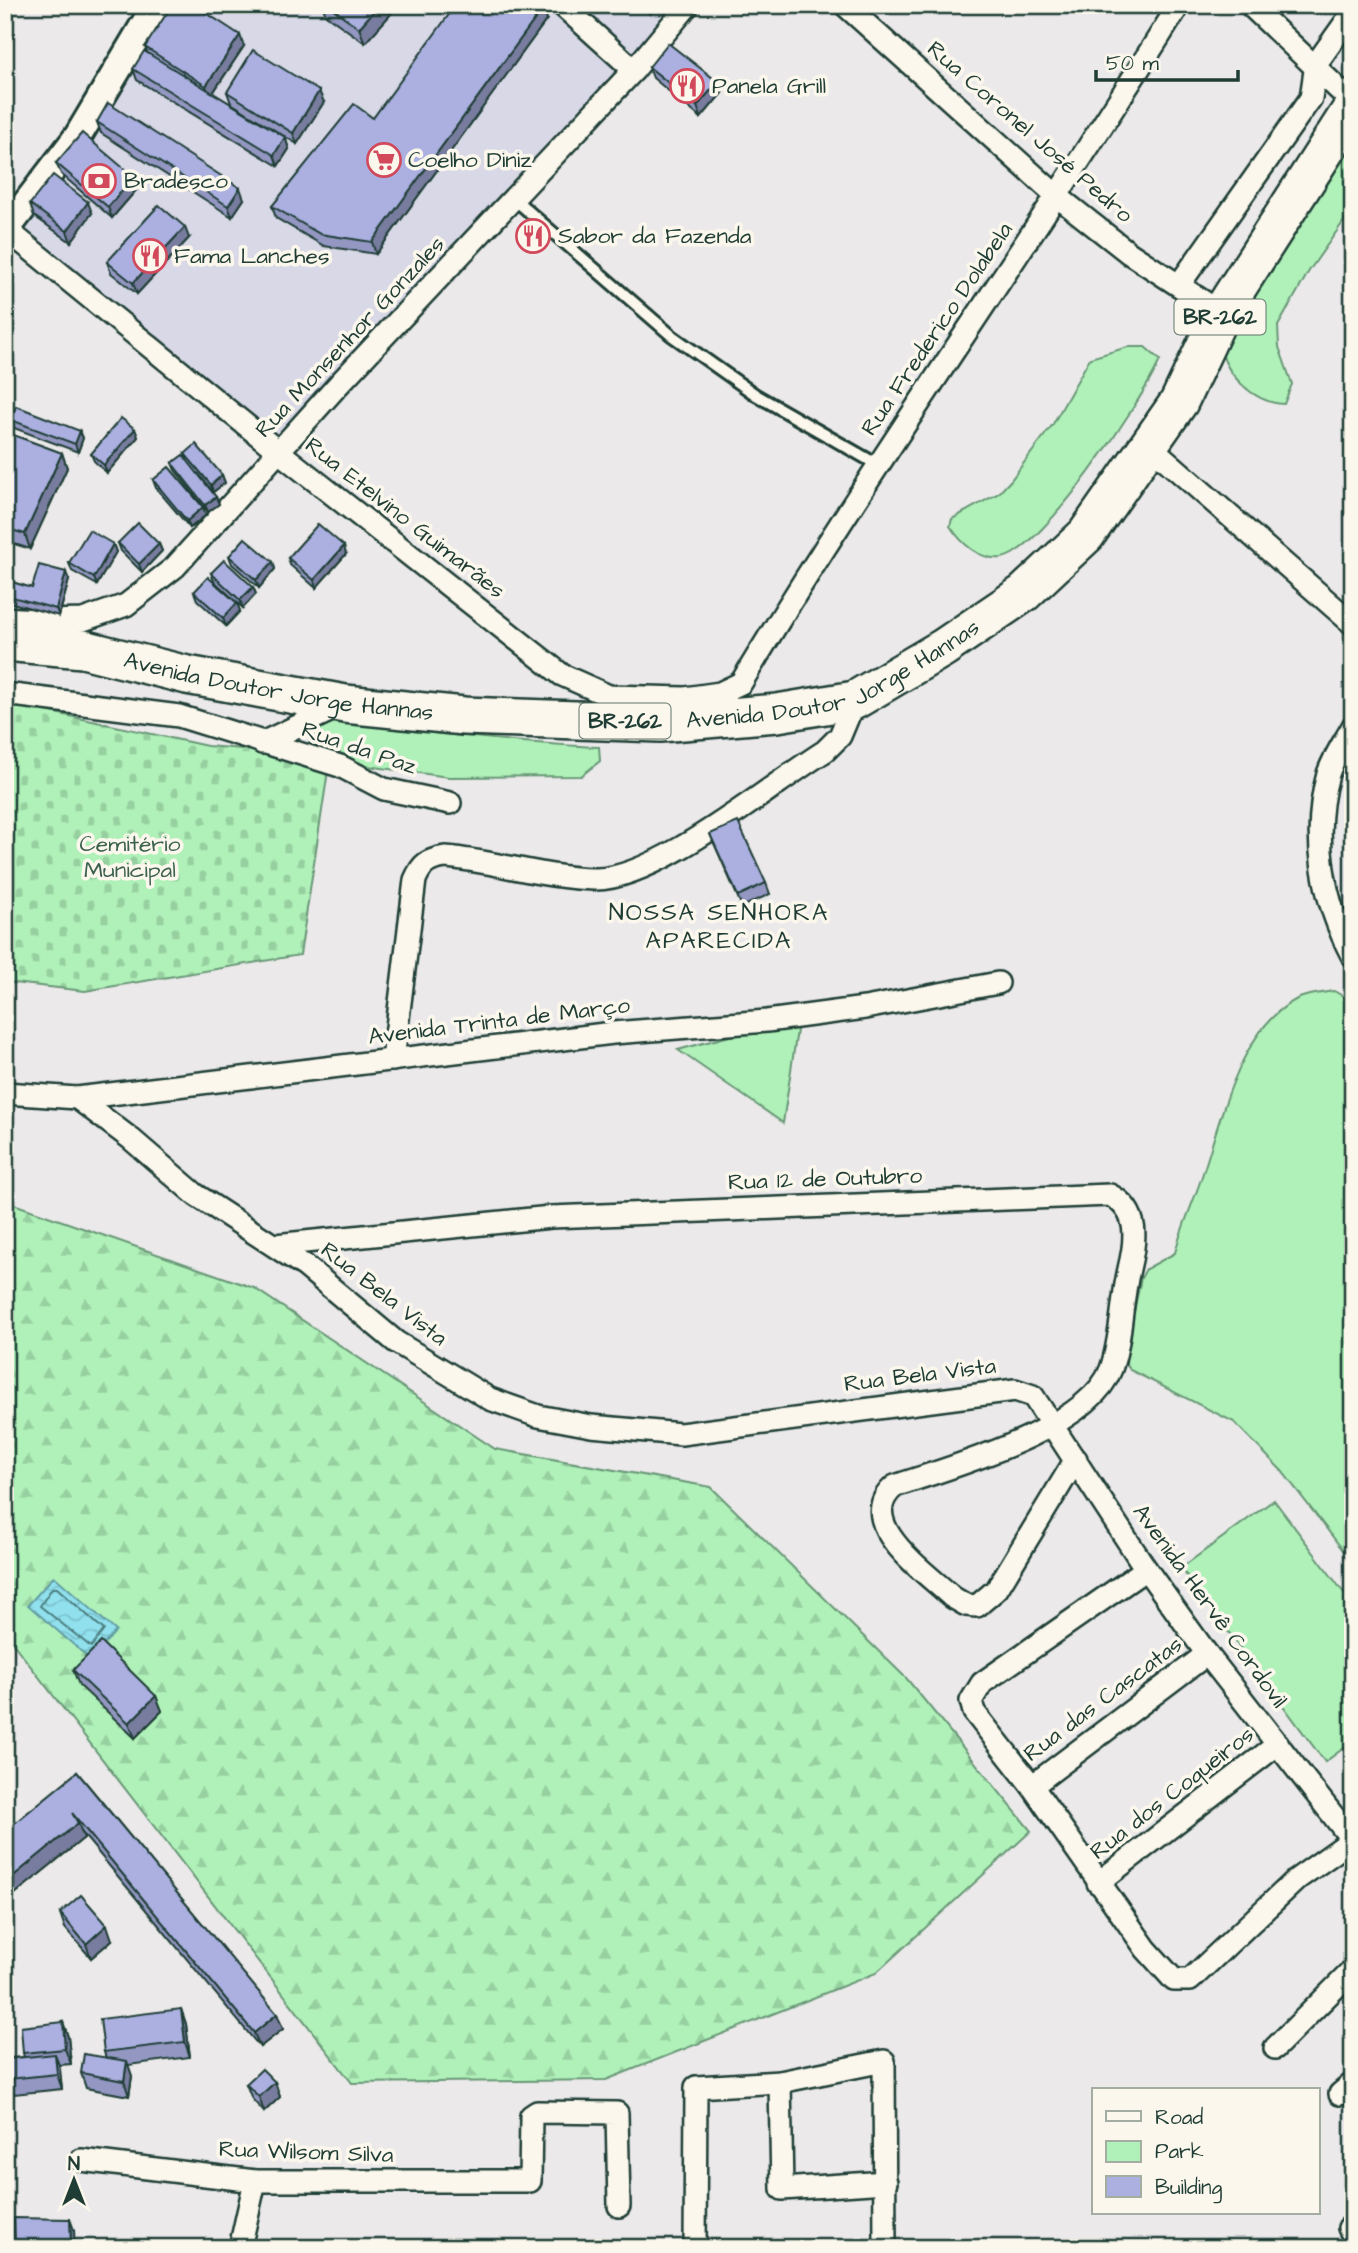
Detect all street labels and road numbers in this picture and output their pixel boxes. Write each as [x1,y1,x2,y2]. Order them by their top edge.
street label: Rua Coronel José Pedro [920,34,1140,231]
street label: Rua Frederico Dolabela [854,216,1021,442]
street label: Rua Monsenhor Gonzales [248,229,452,445]
road number: BR-262 [1174,300,1266,334]
street label: Rua Etelvino Guimarães [298,430,512,606]
street label: Avenida Doutor Jorge Hannas [685,612,986,737]
street label: Avenida Doutor Jorge Hannas [121,644,435,729]
road number: BR-262 [580,704,670,738]
street label: Rua da Paz [297,713,421,783]
street label: Avenida Trinta de Março [366,989,632,1053]
street label: Rua 12 de Outubro [727,1160,923,1198]
street label: Rua Bela Vista [314,1234,454,1354]
street label: Rua Bela Vista [842,1350,998,1400]
street label: Avenida Hervê Cordovil [1125,1497,1295,1715]
street label: Rua das Cascatas [1017,1629,1189,1769]
street label: Rua dos Coqueiros [1083,1719,1261,1867]
street label: Rua Wilsom Silva [218,2133,394,2171]

